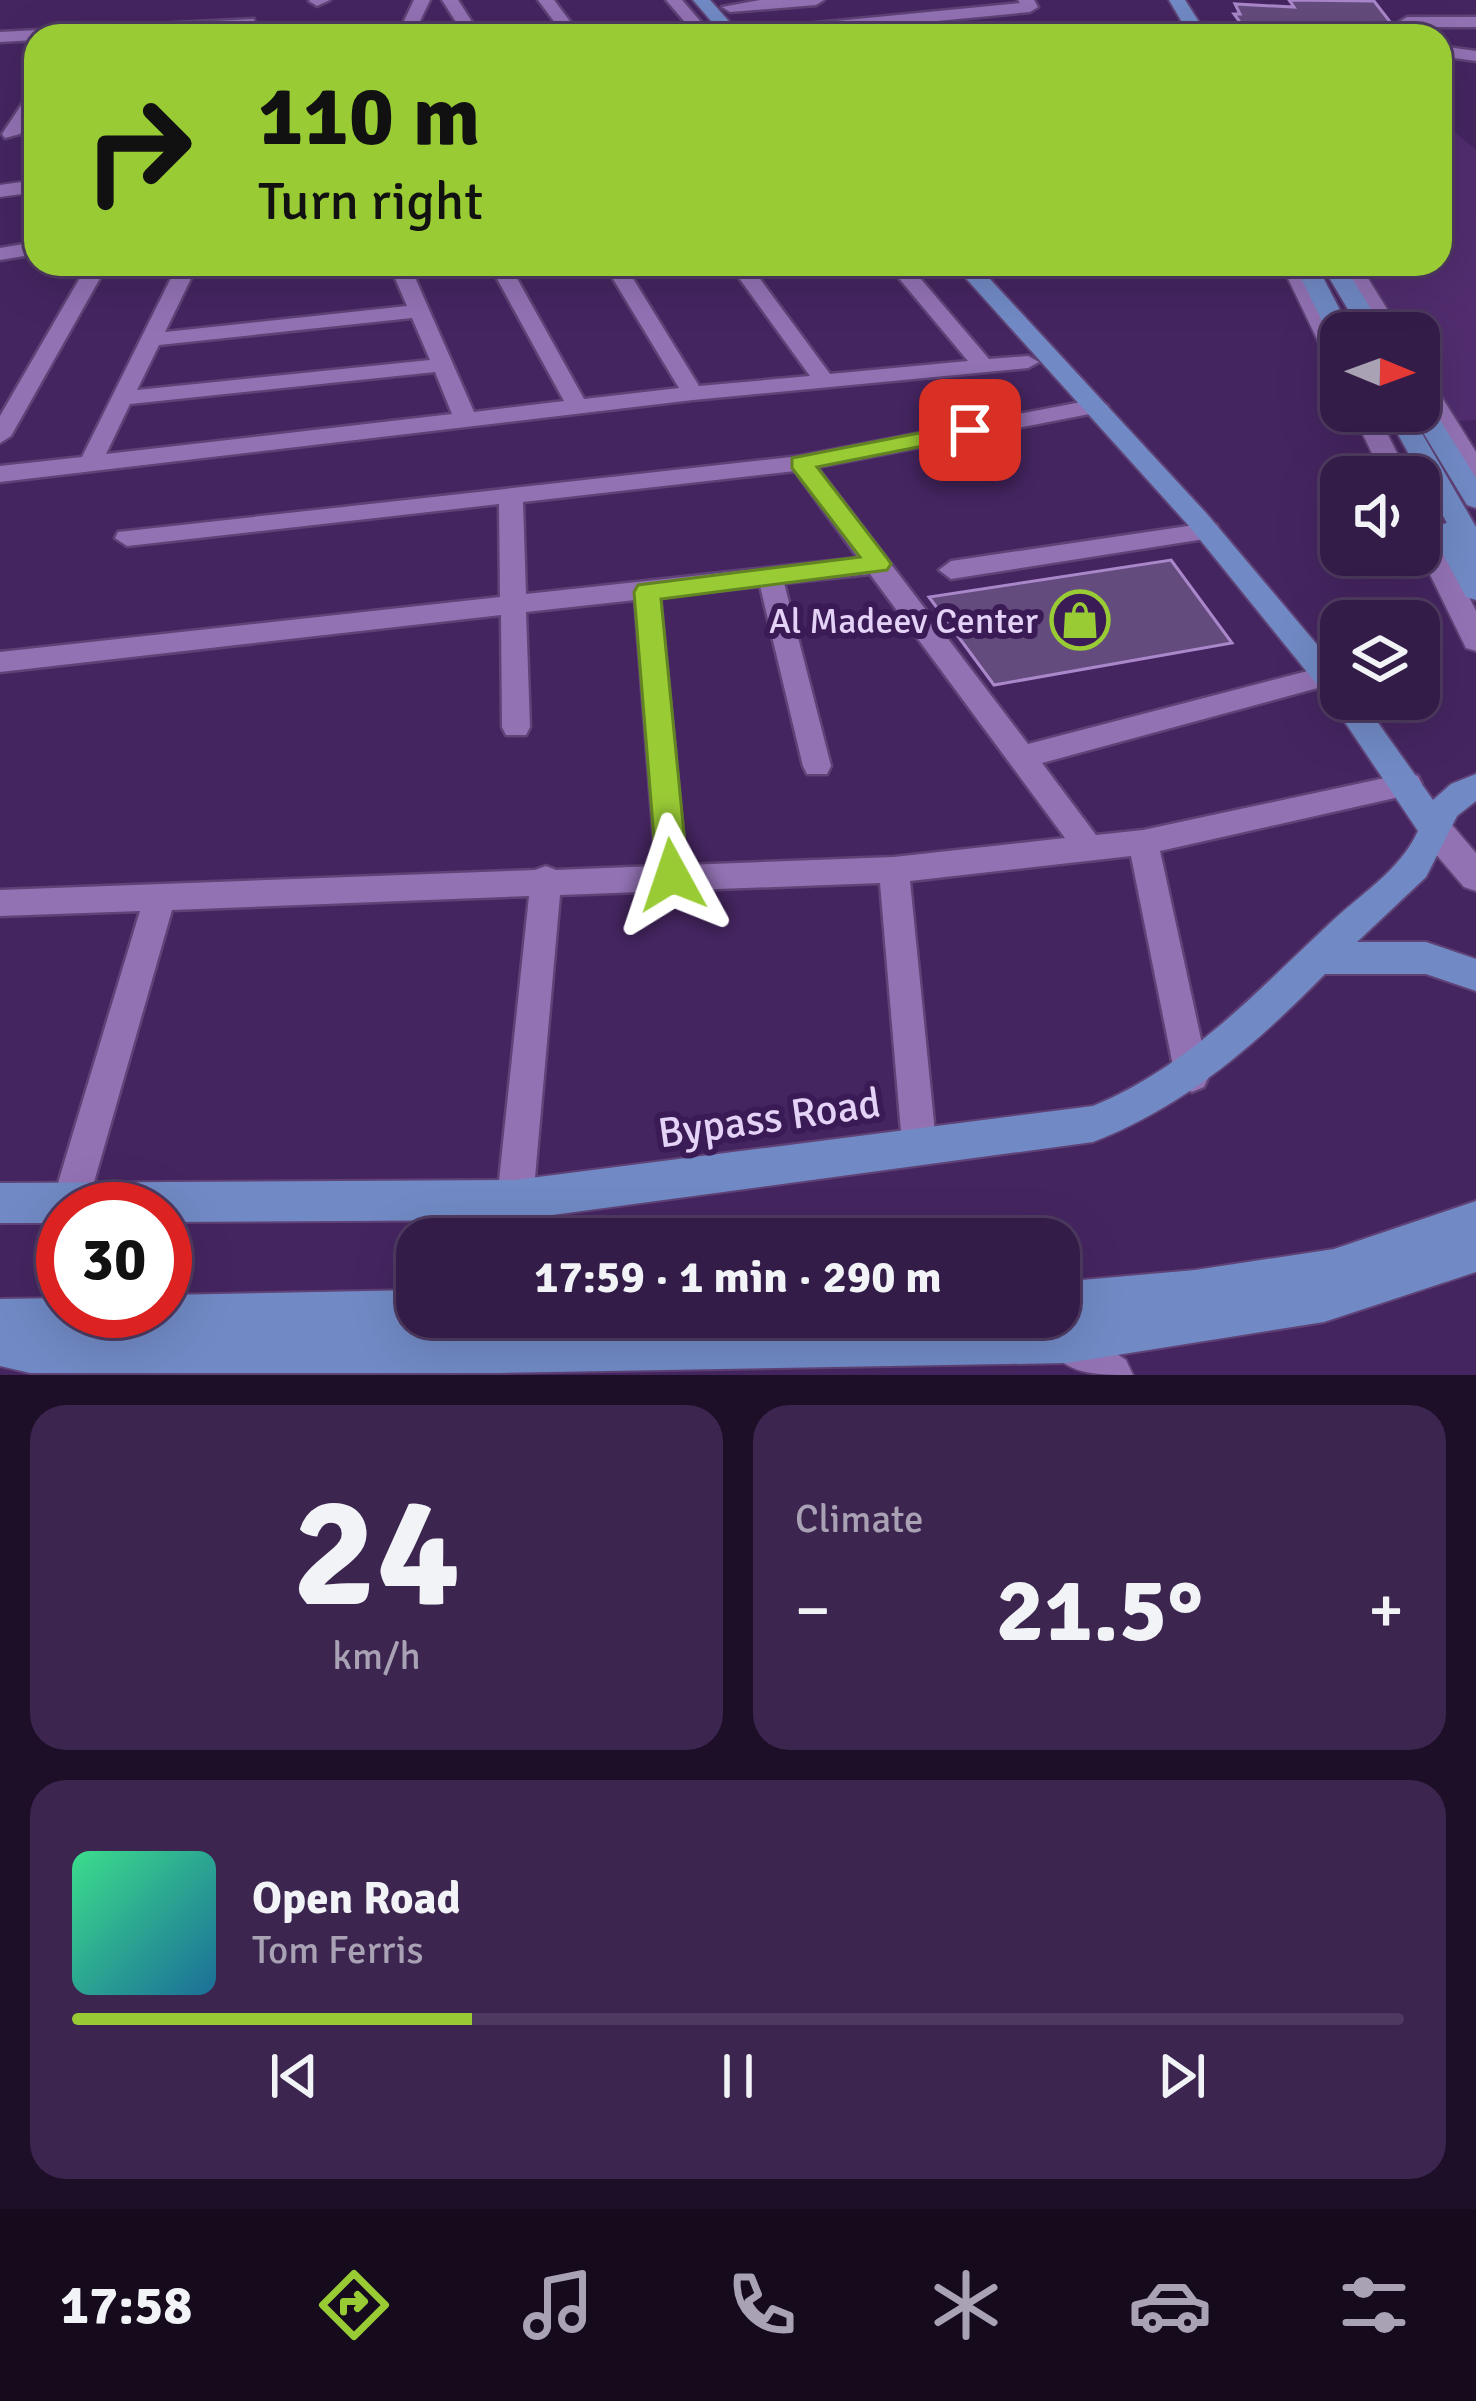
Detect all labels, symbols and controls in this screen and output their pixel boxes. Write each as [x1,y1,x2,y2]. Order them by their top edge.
text: 110 m [258,65,480,169]
icon: right [60,72,216,228]
text: Turn right [258,168,483,235]
north arrow [1320,312,1440,432]
map controls [1320,312,1440,720]
pin [919,379,1021,481]
icon: arrive [937,397,1003,463]
button: sound [1320,456,1440,576]
shop icon: Al Madeev Center [1049,589,1111,651]
place label: Al Madeev Center [769,599,1039,644]
button: layers [1320,600,1440,720]
position arrow [609,812,735,938]
street label: Bypass Road [655,1078,884,1159]
speed limit sign: 30 [36,1182,192,1338]
text: 17:59 · 1 min · 290 m [534,1250,942,1305]
text: 24 [292,1457,461,1650]
text: Climate [795,1495,924,1543]
text: 21.5° [996,1555,1203,1666]
text: − [795,1570,831,1651]
text: + [1368,1570,1404,1651]
text: km/h [332,1632,421,1680]
text: Open Road [252,1871,461,1926]
text: Tom Ferris [252,1926,424,1974]
icon: previous [261,2043,327,2109]
icon: pause [705,2043,771,2109]
icon: next [1149,2043,1215,2109]
icon: directions [312,2263,396,2347]
icon: music [516,2263,600,2347]
icon: phone [720,2263,804,2347]
icon: climate [924,2263,1008,2347]
icon: car [1128,2263,1212,2347]
icon: filters [1332,2263,1416,2347]
text: 17:58 [60,2272,193,2339]

